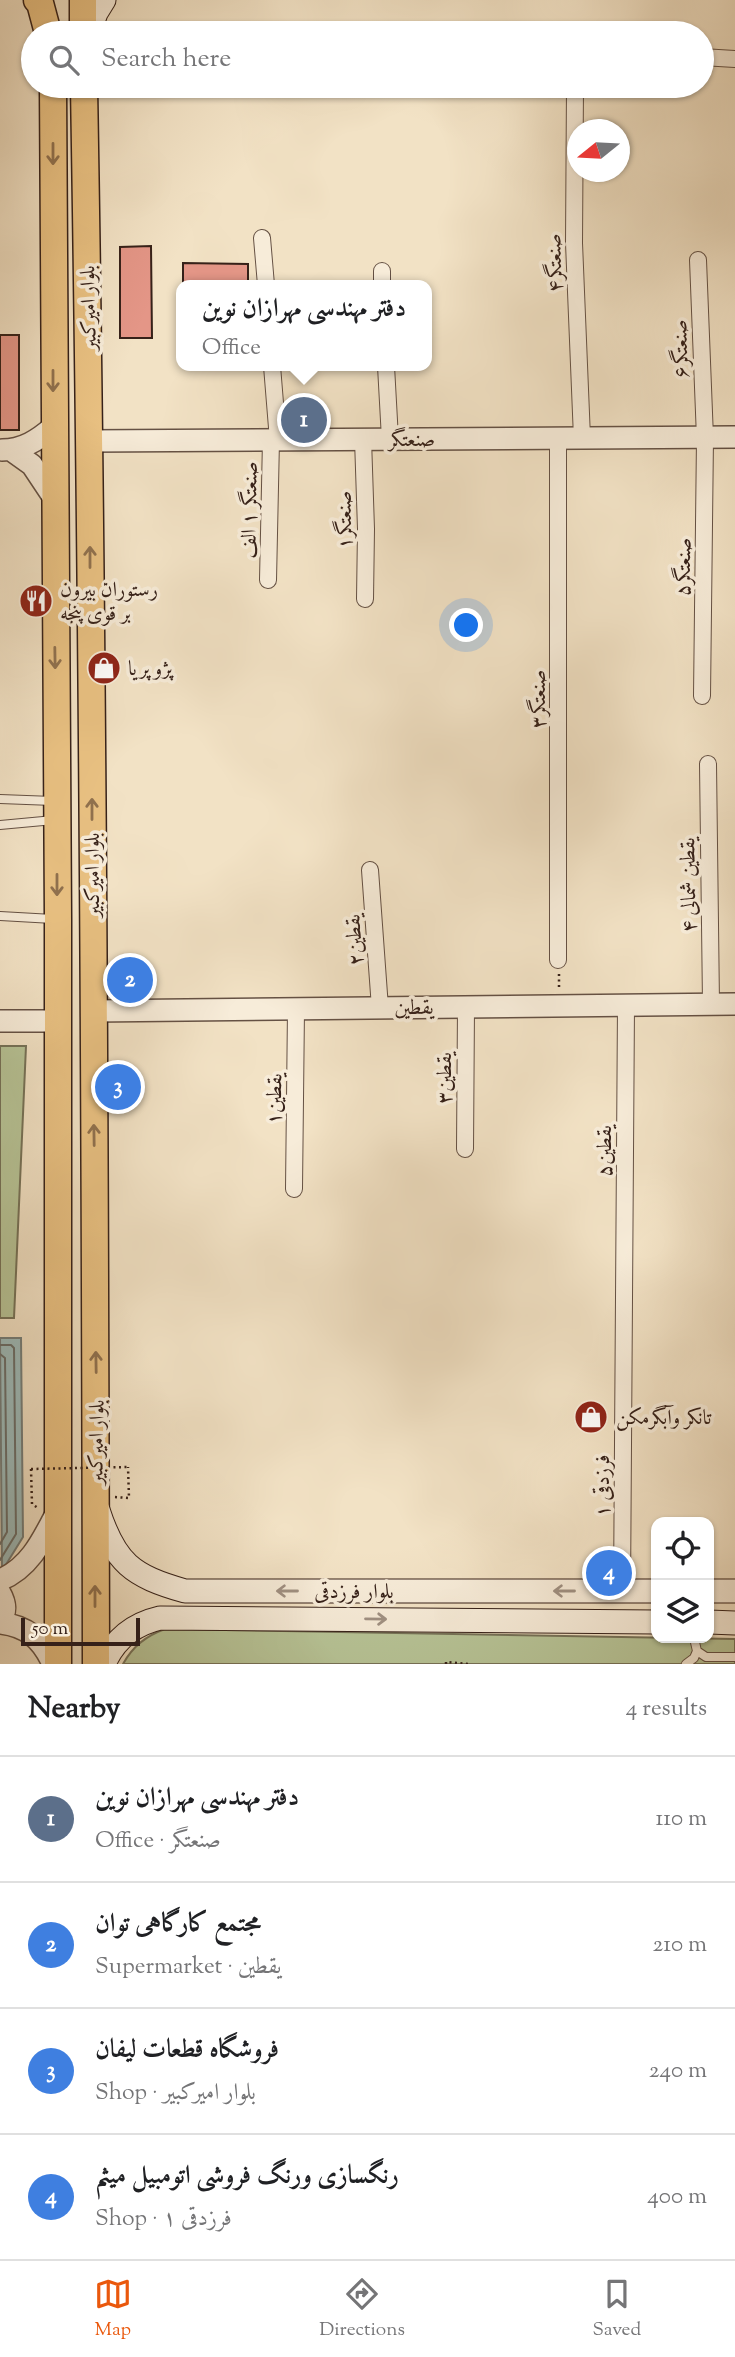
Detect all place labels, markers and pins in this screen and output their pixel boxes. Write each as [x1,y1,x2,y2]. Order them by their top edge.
pin: 1 [281,394,327,446]
place label: رستوران بیرون بر قوی پنجه [60,576,158,630]
restaurant icon: رستوران بیرون بر قوی پنجه [17,582,55,620]
shop icon: پژو پریا [85,649,123,687]
place label: پژو پریا [128,655,174,685]
pin: 2 [107,954,153,1006]
pin: 3 [95,1061,141,1113]
shop icon: تانکر وآبگرمکن [572,1398,610,1436]
place label: تانکر وآبگرمکن [616,1404,712,1434]
pin: 4 [586,1547,632,1599]

